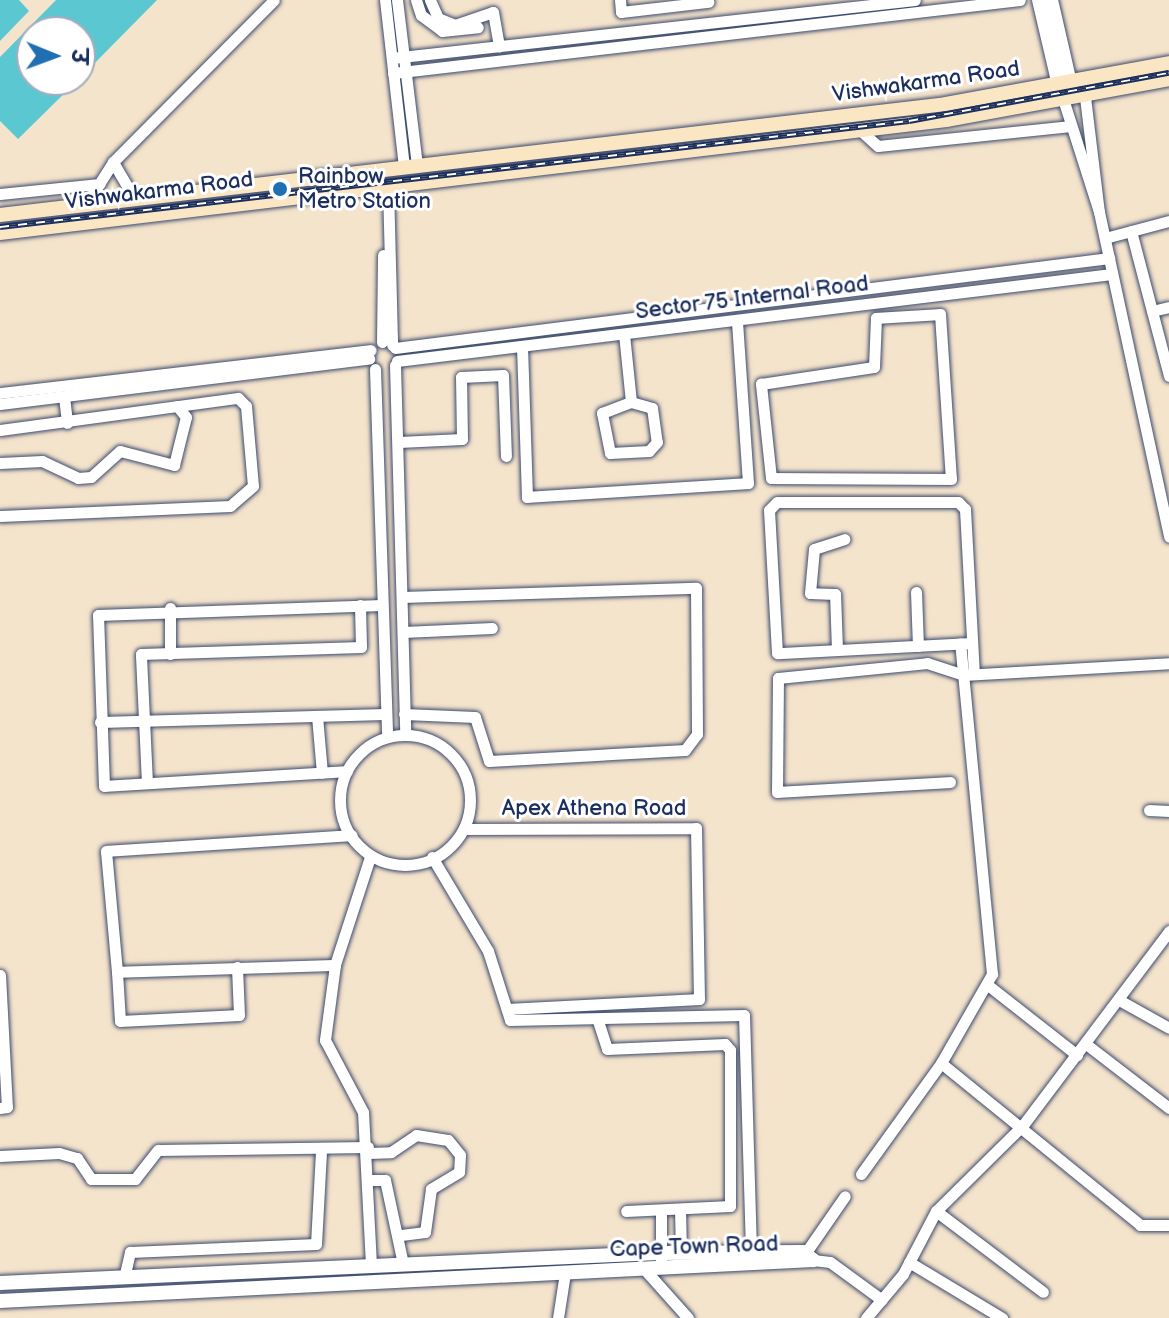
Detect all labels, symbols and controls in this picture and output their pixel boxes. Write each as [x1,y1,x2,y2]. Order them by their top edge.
north arrow [16,16,96,96]
text: उ [65,49,92,64]
street label: Vishwakarma Road [830,56,1022,108]
place label: Rainbow Metro Station [298,163,431,214]
street label: Vishwakarma Road [63,166,255,216]
marker: Rainbow Metro Station [269,178,291,200]
street label: Sector 75 Internal Road [634,271,870,325]
street label: Apex Athena Road [502,796,686,822]
street label: Cape Town Road [609,1231,779,1263]

